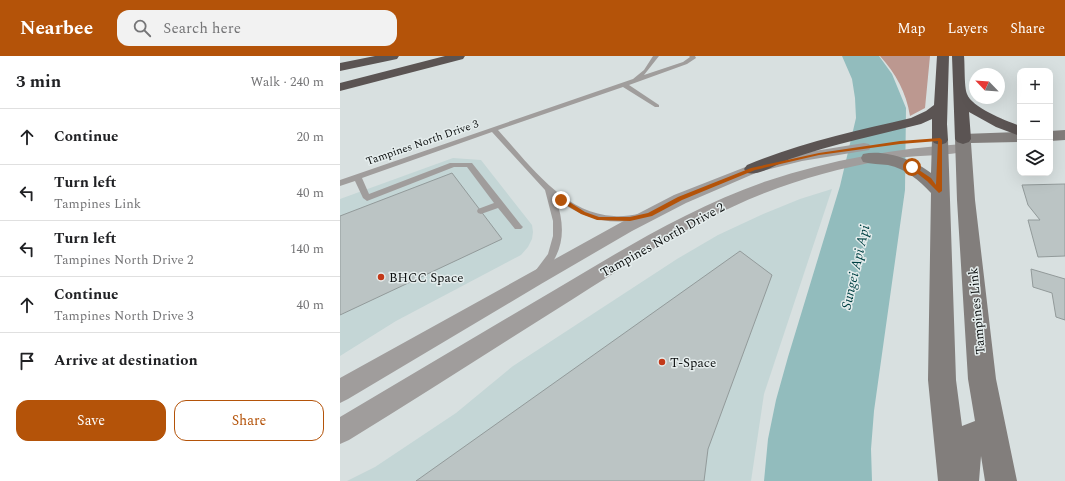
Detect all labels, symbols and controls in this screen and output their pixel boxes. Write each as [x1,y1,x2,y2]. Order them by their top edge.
search box [117,10,397,46]
text: Nearbee [20,14,93,43]
icon: search [131,17,153,39]
text: Search here [163,17,241,40]
text: Map [897,18,926,39]
text: Layers [948,18,988,39]
text: Share [1010,18,1045,39]
north arrow [969,68,1005,104]
map controls [1017,68,1053,176]
button: + [1017,68,1053,104]
text: 3 min [16,69,61,95]
text: Walk · 240 m [250,72,324,92]
button: − [1017,104,1053,140]
street label: Tampines North Drive 3 [364,115,481,170]
text: Continue [54,125,119,148]
icon: ahead [16,126,38,148]
text: 20 m [297,127,324,147]
button: layers [1017,140,1053,176]
route start [903,158,921,176]
text: Turn left [54,171,116,194]
icon: left [16,182,38,204]
text: 40 m [297,183,324,203]
route end [552,191,570,209]
text: Tampines Link [54,194,141,214]
street label: Tampines North Drive 2 [597,197,728,282]
water label: Sungei Api Api [836,223,875,311]
text: Turn left [54,227,116,250]
icon: left [16,238,38,260]
text: 140 m [290,239,324,259]
text: Tampines North Drive 2 [54,250,194,270]
street label: Tampines Link [963,267,991,355]
place label: BHCC Space [389,268,463,288]
marker: BHCC Space [376,272,386,282]
text: Continue [54,283,119,306]
icon: ahead [16,294,38,316]
text: 40 m [297,295,324,315]
text: Tampines North Drive 3 [54,306,194,326]
text: Arrive at destination [54,349,198,372]
icon: arrive [16,350,38,372]
place label: T-Space [670,353,716,373]
marker: T-Space [657,357,667,367]
button: Save [16,400,166,441]
button: Share [174,400,324,441]

